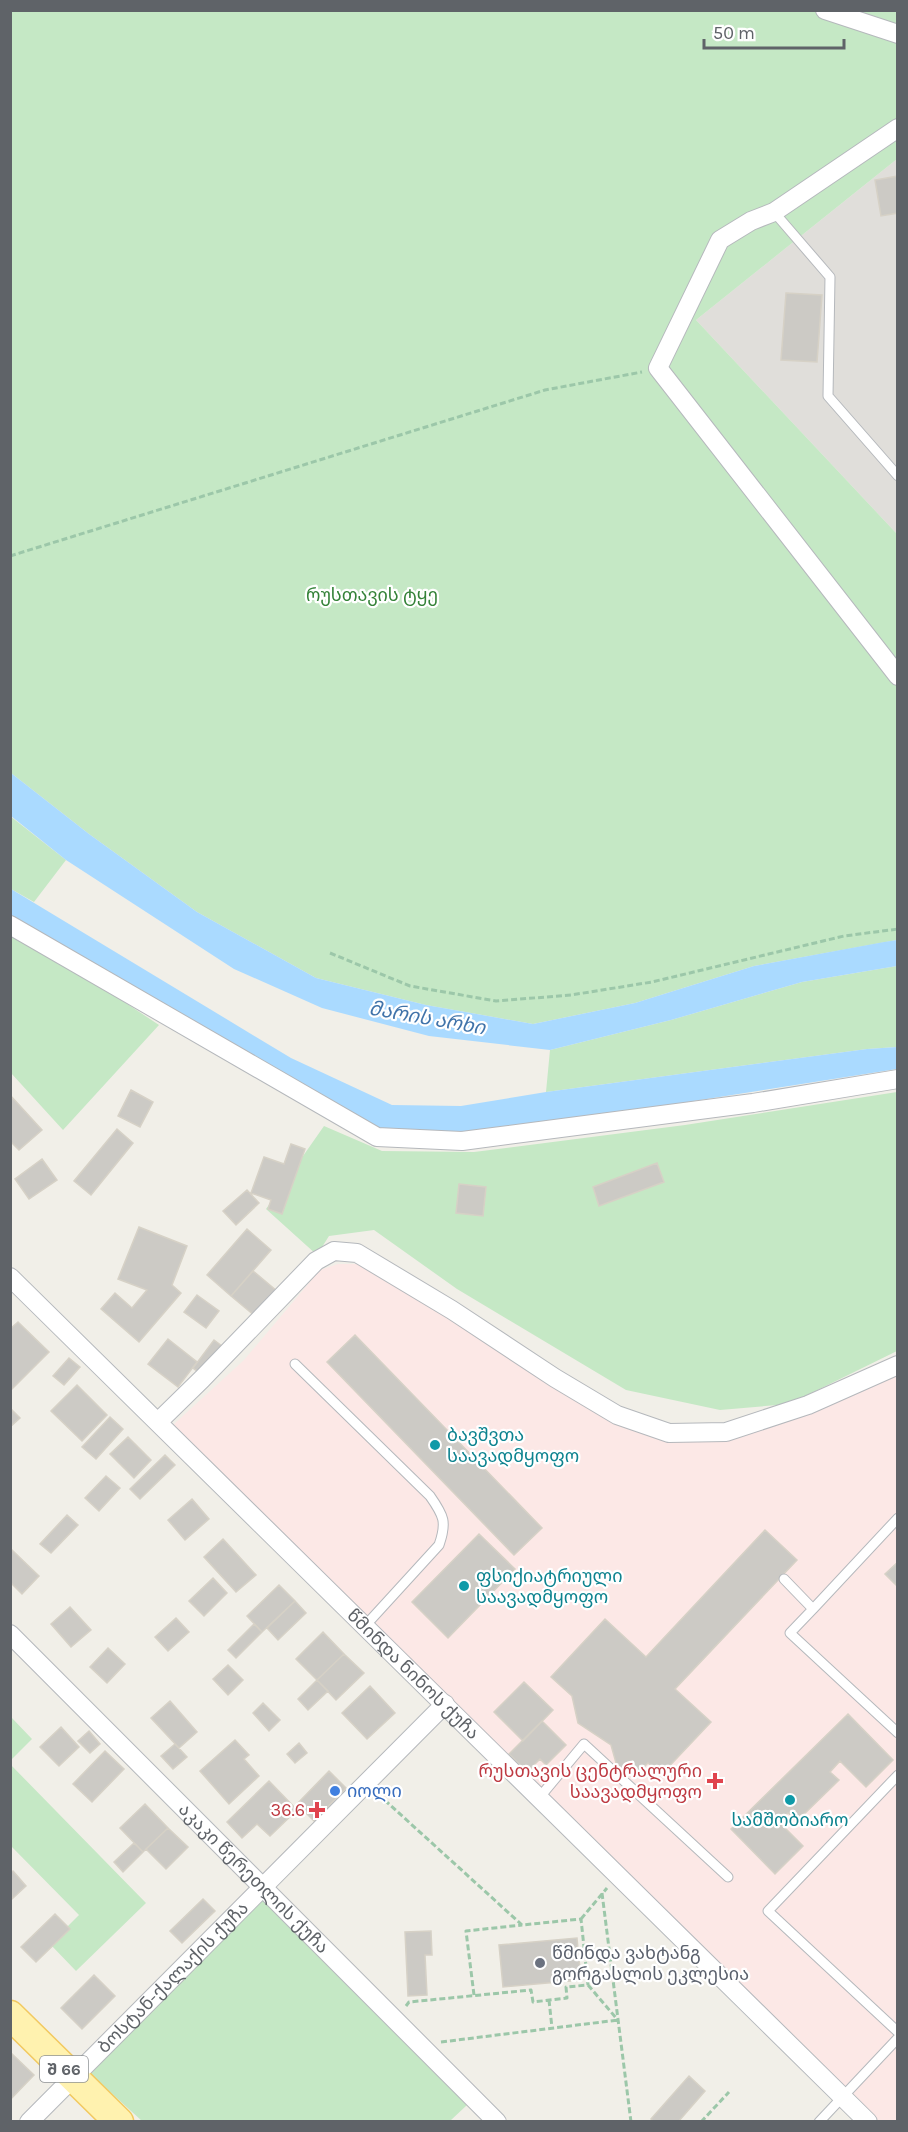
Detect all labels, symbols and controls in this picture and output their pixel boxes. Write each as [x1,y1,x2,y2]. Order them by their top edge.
scale bar [704,12,844,50]
text: 50 m [713,22,755,44]
park label: რუსთავის ტყე [306,584,438,606]
water label: მარის არხი [367,996,488,1040]
place label: ბავშვთა საავადმყოფო [447,1424,579,1467]
marker: ბავშვთა საავადმყოფო [428,1438,442,1452]
place label: ფსიქიატრიული საავადმყოფო [476,1565,623,1608]
marker: ფსიქიატრიული საავადმყოფო [457,1579,471,1593]
street label: წმინდა ნინოს ქუჩა [343,1604,484,1744]
place label: რუსთავის ცენტრალური საავადმყოფო [479,1760,702,1803]
marker: რუსთავის ცენტრალური საავადმყოფო [706,1772,724,1790]
place label: იოლი [347,1780,402,1802]
marker: იოლი [328,1784,342,1798]
marker: სამშობიარო [783,1793,797,1807]
street label: აკაკი წერეთლის ქუჩა [174,1798,333,1958]
place label: 36.6 [271,1799,305,1821]
marker: 36.6 [310,1803,324,1817]
place label: სამშობიარო [731,1809,849,1831]
street label: ბოსტან-ქალაქის ქუჩა [93,1897,253,2058]
place label: წმინდა ვახტანგ გორგასლის ეკლესია [552,1942,749,1985]
marker: წმინდა ვახტანგ გორგასლის ეკლესია [533,1956,547,1970]
road number: შ 66 [40,2056,88,2082]

